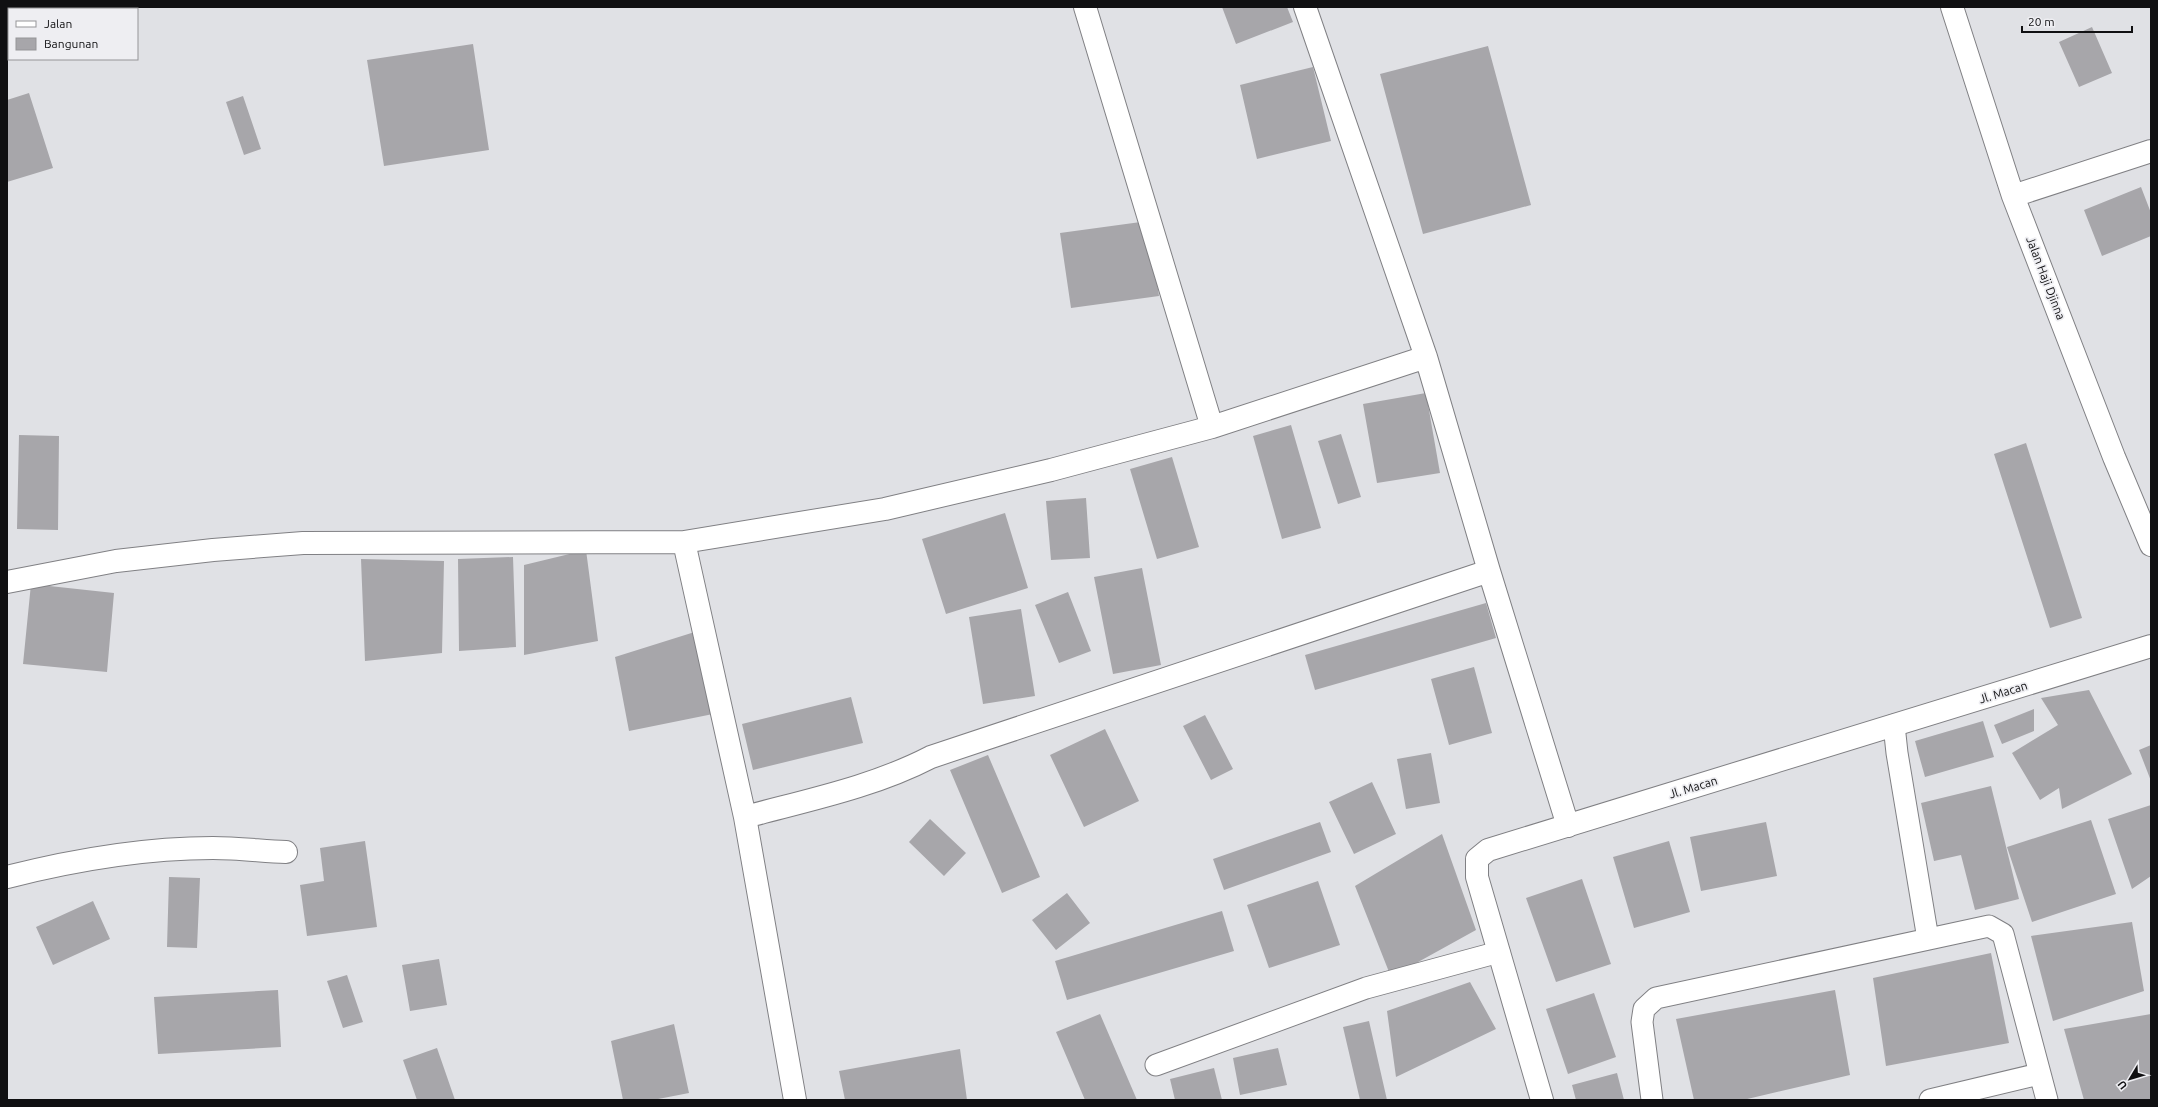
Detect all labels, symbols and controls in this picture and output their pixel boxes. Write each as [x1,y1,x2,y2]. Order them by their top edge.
legend [8,8,138,60]
scale bar [2022,8,2132,34]
text: 20 m [2028,15,2055,28]
text: Jalan [44,17,72,30]
text: Bangunan [44,37,98,50]
street label: Jalan Haji Djinna [2024,234,2068,322]
street label: Jl. Macan [1977,678,2029,706]
street label: Jl. Macan [1667,773,1719,801]
north arrow [2110,1059,2150,1099]
text: U [2115,1078,2129,1092]

